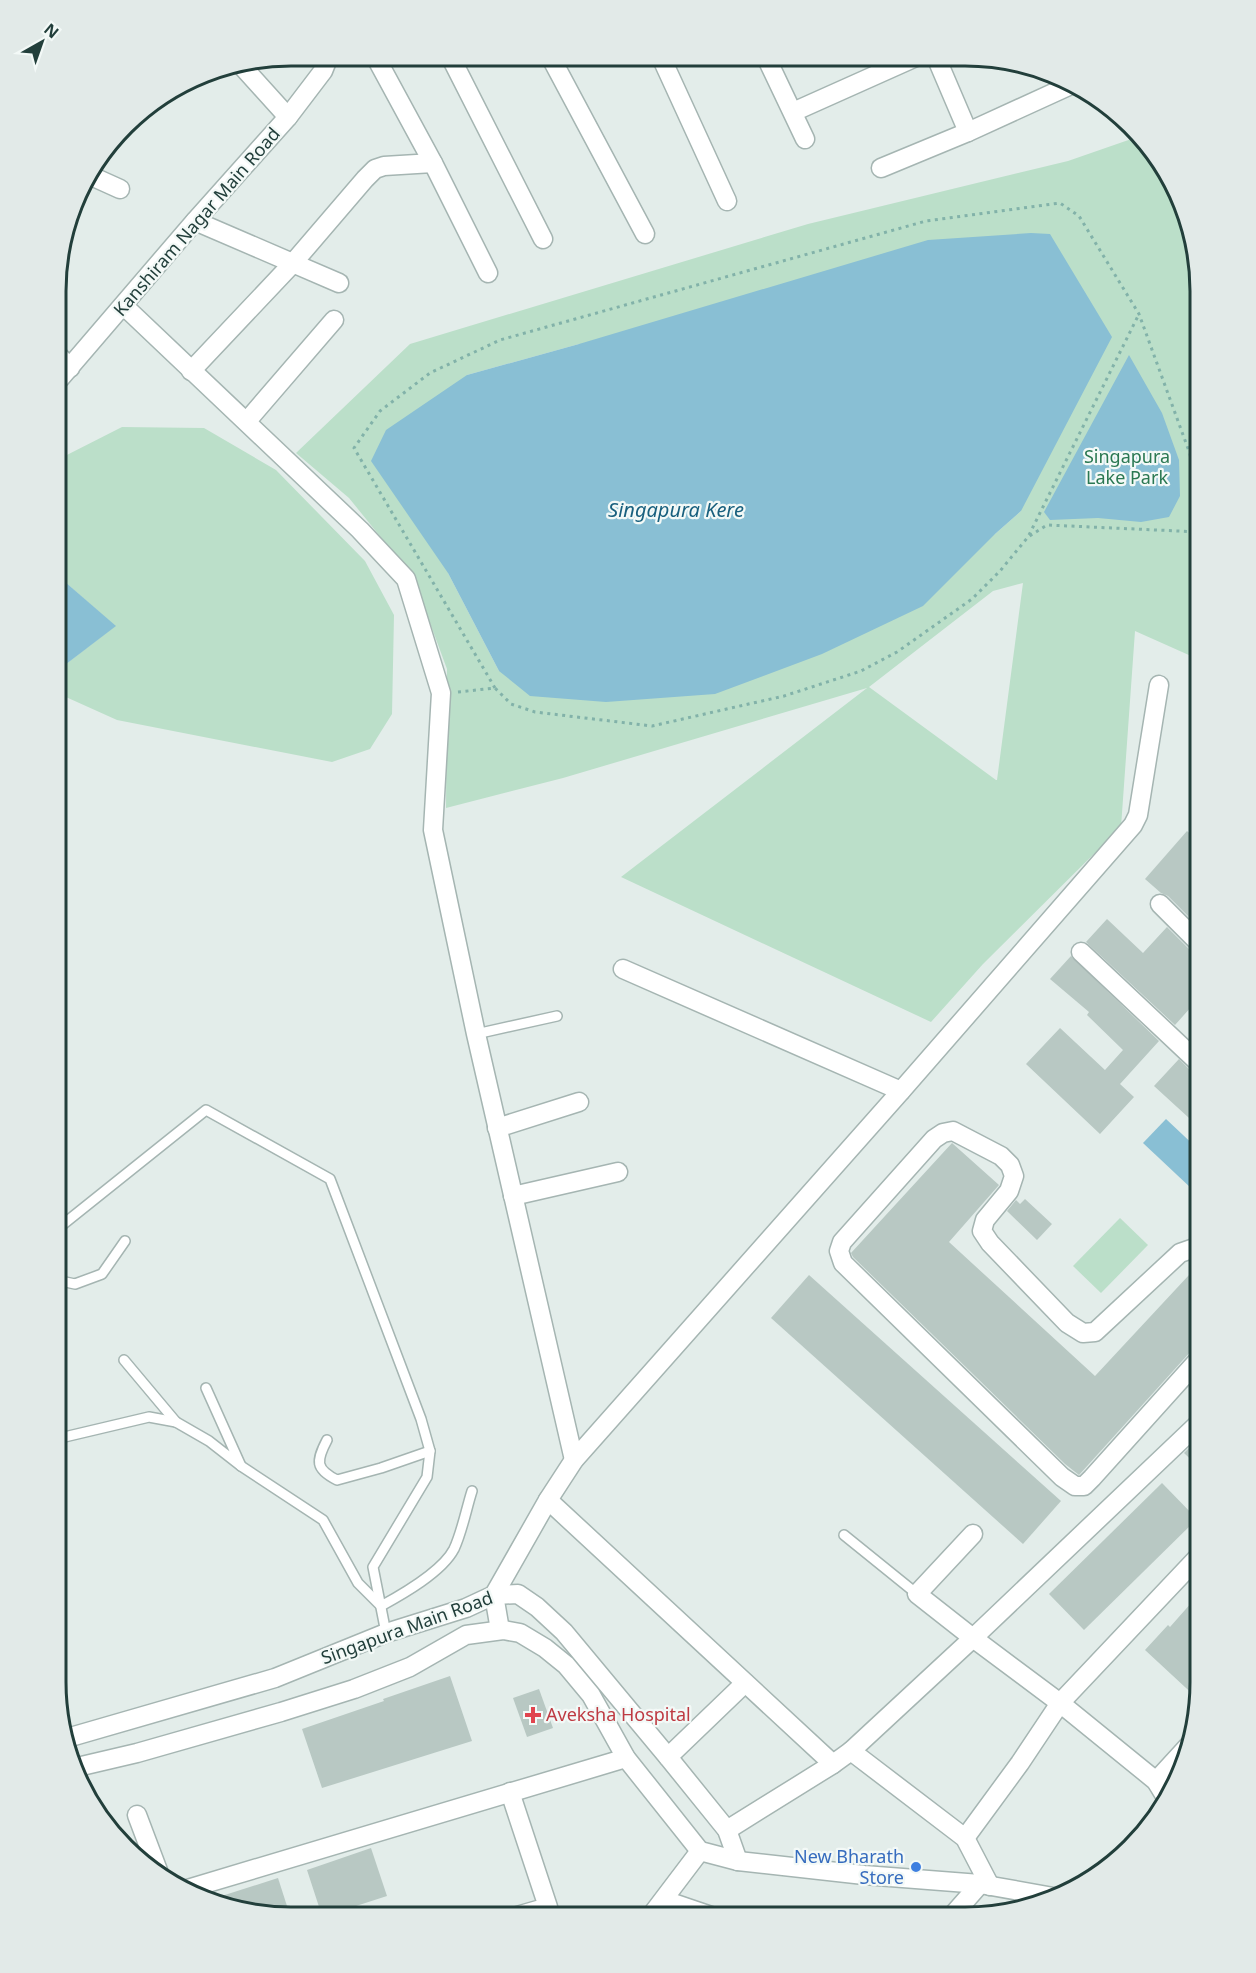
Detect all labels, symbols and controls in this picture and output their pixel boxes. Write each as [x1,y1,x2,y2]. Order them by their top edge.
north arrow [12,12,72,72]
text: N [40,18,64,43]
street label: Kanshiram Nagar Main Road [108,122,285,321]
park label: Singapura Lake Park [1084,444,1170,489]
water label: Singapura Kere [608,496,744,523]
street label: Singapura Main Road [318,1585,496,1669]
place label: Aveksha Hospital [546,1702,691,1726]
marker: Aveksha Hospital [524,1706,542,1724]
place label: New Bharath Store [794,1844,904,1889]
marker: New Bharath Store [909,1860,923,1874]

